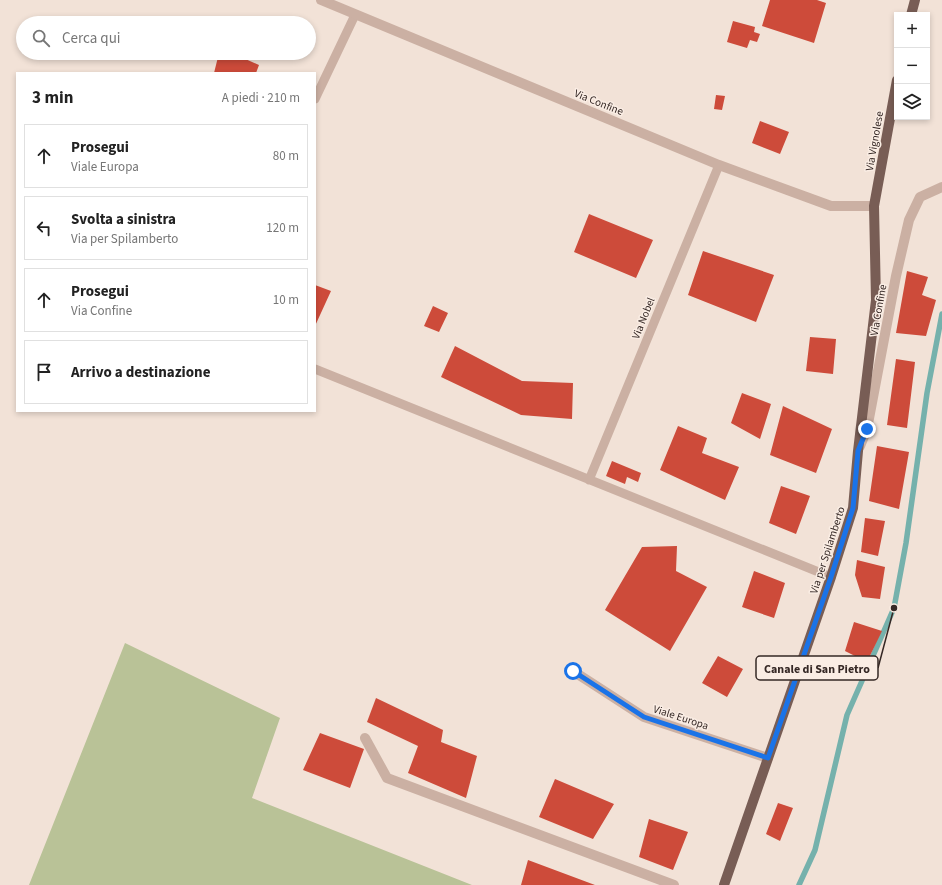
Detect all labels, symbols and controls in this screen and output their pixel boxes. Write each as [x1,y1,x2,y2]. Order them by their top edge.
map controls [894,12,930,120]
button: + [894,12,930,48]
search box [16,16,316,60]
icon: search [30,27,52,49]
text: Cerca qui [62,28,121,49]
button: − [894,48,930,84]
button: layers [894,84,930,120]
text: 3 min [32,86,73,110]
street label: Via Confine [572,86,626,119]
text: A piedi · 210 m [222,89,300,107]
street label: Via Vignolese [862,110,887,172]
text: Prosegui [71,137,129,158]
icon: ahead [33,145,55,167]
text: 80 m [273,147,299,165]
text: Viale Europa [71,158,139,176]
text: Svolta a sinistra [71,209,176,230]
icon: left [33,217,55,239]
text: 120 m [266,219,299,237]
text: Via per Spilamberto [71,230,178,248]
text: Prosegui [71,281,129,302]
street label: Via Confine [867,283,890,337]
icon: ahead [33,289,55,311]
text: 10 m [273,291,299,309]
street label: Via Nobel [628,295,659,341]
text: Via Confine [71,302,132,320]
icon: arrive [33,361,55,383]
text: Arrivo a destinazione [71,362,210,383]
route end [858,420,876,438]
street label: Via per Spilamberto [806,505,849,596]
callout: Canale di San Pietro [756,656,878,680]
text: Canale di San Pietro [764,661,870,678]
route start [564,662,582,680]
street label: Viale Europa [651,701,710,733]

